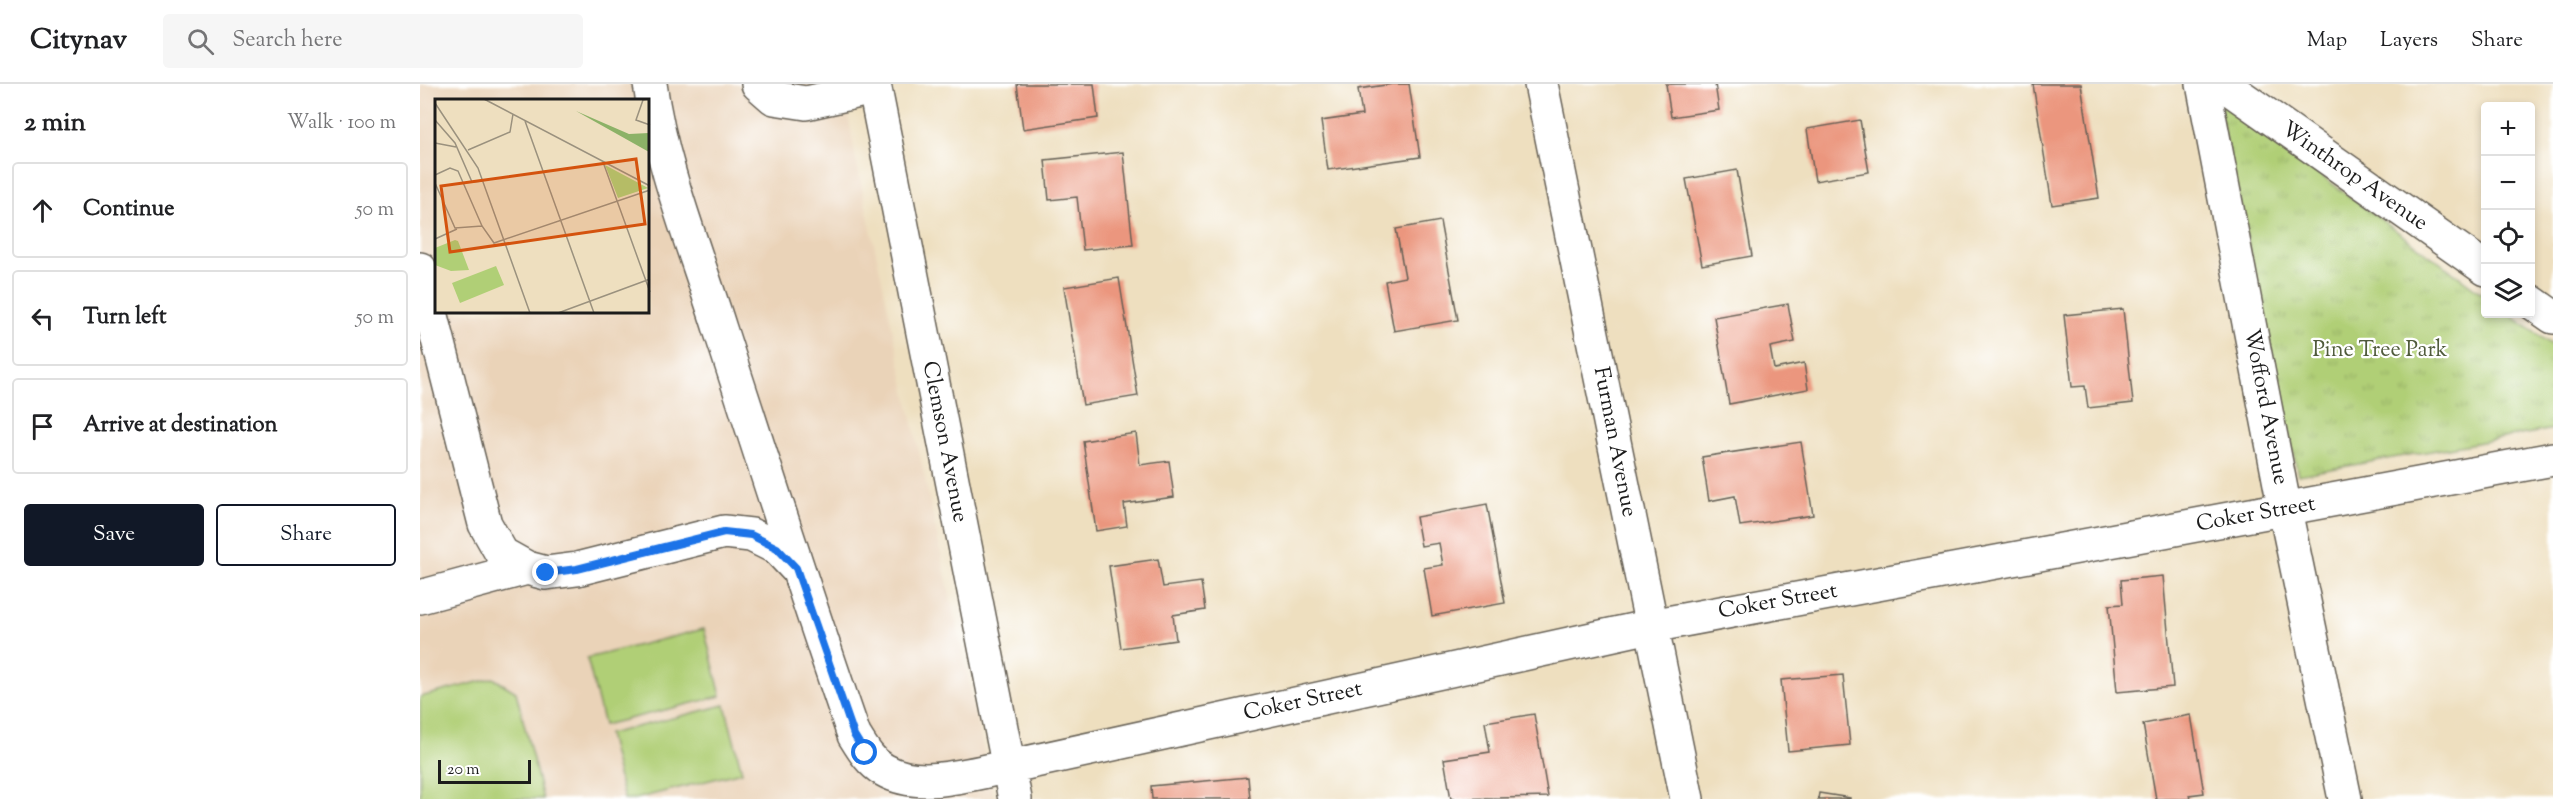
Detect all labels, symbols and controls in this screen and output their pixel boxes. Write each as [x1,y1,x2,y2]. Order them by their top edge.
search box [163,14,583,68]
text: Citynav [30,21,127,61]
icon: search [184,25,217,58]
text: Search here [232,25,343,57]
text: Map [2307,26,2347,56]
text: Layers [2380,26,2438,56]
text: Share [2471,26,2523,56]
inset map [435,99,650,314]
map controls [2481,102,2535,318]
button: + [2481,102,2535,156]
text: 2 min [24,105,86,142]
text: Walk · 100 m [287,109,396,138]
street label: Winthrop Avenue [2274,114,2434,240]
button: − [2481,156,2535,210]
icon: ahead [26,194,59,227]
text: Continue [83,194,174,226]
text: 50 m [356,196,394,225]
button: locate [2481,210,2535,264]
button: layers [2481,264,2535,318]
icon: left [26,302,59,335]
text: Turn left [83,302,166,334]
text: 50 m [356,304,394,333]
street label: Wofford Avenue [2234,326,2296,488]
park label: Pine Tree Park [2312,335,2448,367]
street label: Clemson Avenue [913,358,975,526]
street label: Furman Avenue [1584,364,1644,520]
icon: arrive [26,410,59,443]
text: Arrive at destination [83,410,278,442]
street label: Coker Street [2194,489,2319,541]
button: Save [24,504,204,566]
button: Share [216,504,396,566]
route end [532,559,558,585]
street label: Coker Street [1716,576,1841,628]
street label: Coker Street [1241,674,1366,730]
route start [851,739,877,765]
scale bar [438,757,531,784]
text: 20 m [447,759,480,782]

